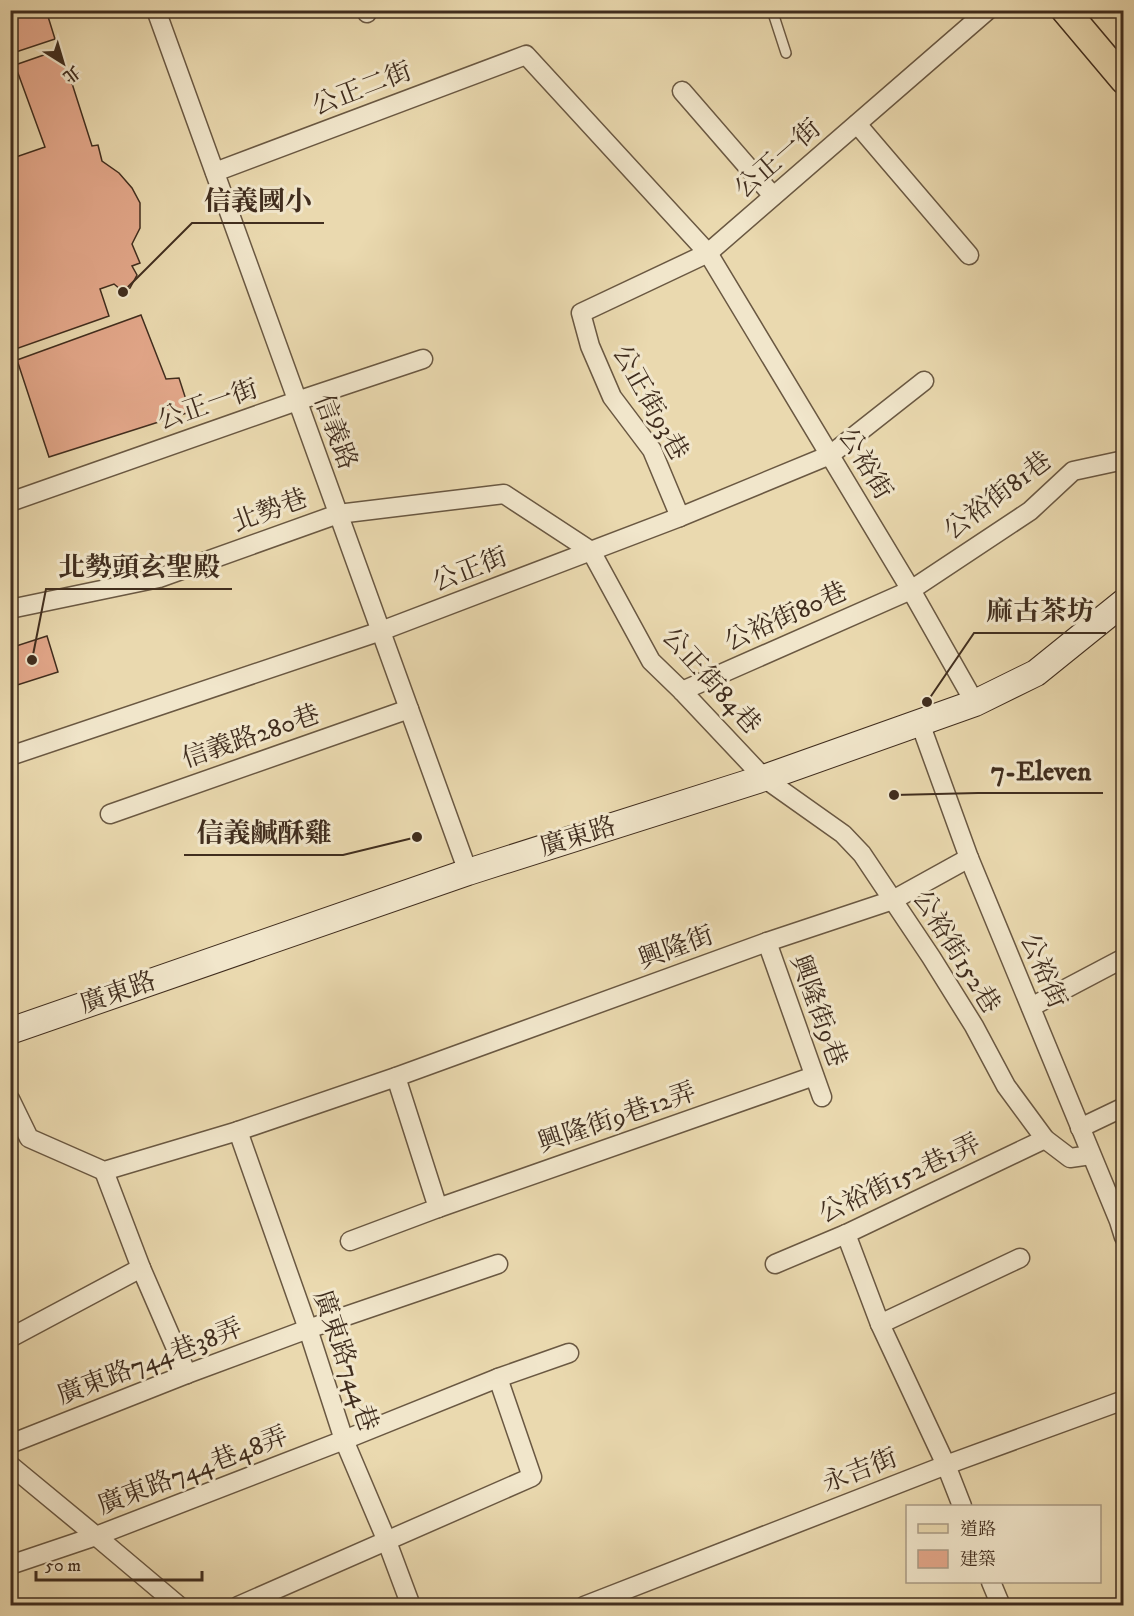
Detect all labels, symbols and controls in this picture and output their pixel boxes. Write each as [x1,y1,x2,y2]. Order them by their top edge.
north arrow [33,33,93,93]
street label: 公正二街 [308,55,416,123]
text: 北 [59,61,84,87]
street label: 公正一街 [728,112,828,206]
callout: 信義國小 [192,178,324,223]
text: 信義國小 [204,185,312,219]
street label: 公正街93巷 [605,340,695,466]
street label: 公正一街 [153,372,263,438]
street label: 信義路 [306,390,364,474]
street label: 公裕街 [831,422,899,506]
street label: 公裕街81巷 [938,445,1058,547]
street label: 北勢巷 [228,482,312,540]
street label: 公正街 [428,541,512,599]
callout: 北勢頭玄聖殿 [46,544,232,589]
text: 北勢頭玄聖殿 [58,551,220,585]
street label: 公裕街80巷 [719,575,853,659]
callout: 麻古茶坊 [974,588,1106,633]
text: 麻古茶坊 [986,595,1094,629]
street label: 公正街84巷 [655,621,767,741]
street label: 信義路280巷 [178,698,324,776]
callout: 7-Eleven [978,748,1103,793]
text: 7-Eleven [991,755,1092,789]
callout: 信義鹹酥雞 [184,810,343,855]
street label: 廣東路 [536,810,620,864]
text: 信義鹹酥雞 [197,817,332,851]
street label: 公裕街152巷 [905,884,1007,1020]
street label: 興隆街 [634,919,718,977]
street label: 公裕街 [1013,929,1073,1013]
street label: 興隆街9巷 [782,950,854,1072]
street label: 廣東路 [76,965,160,1021]
street label: 興隆街9巷12弄 [533,1075,701,1161]
street label: 公裕街152巷1弄 [814,1127,986,1231]
street label: 廣東路744巷 [305,1286,385,1436]
street label: 廣東路744巷38弄 [53,1311,247,1413]
street label: 廣東路744巷48弄 [93,1420,293,1522]
street label: 永吉街 [818,1442,902,1500]
legend [906,1505,1101,1583]
text: 道路 [960,1519,996,1541]
scale bar [36,1544,202,1582]
text: 建築 [960,1549,996,1571]
text: 50 m [45,1555,81,1577]

